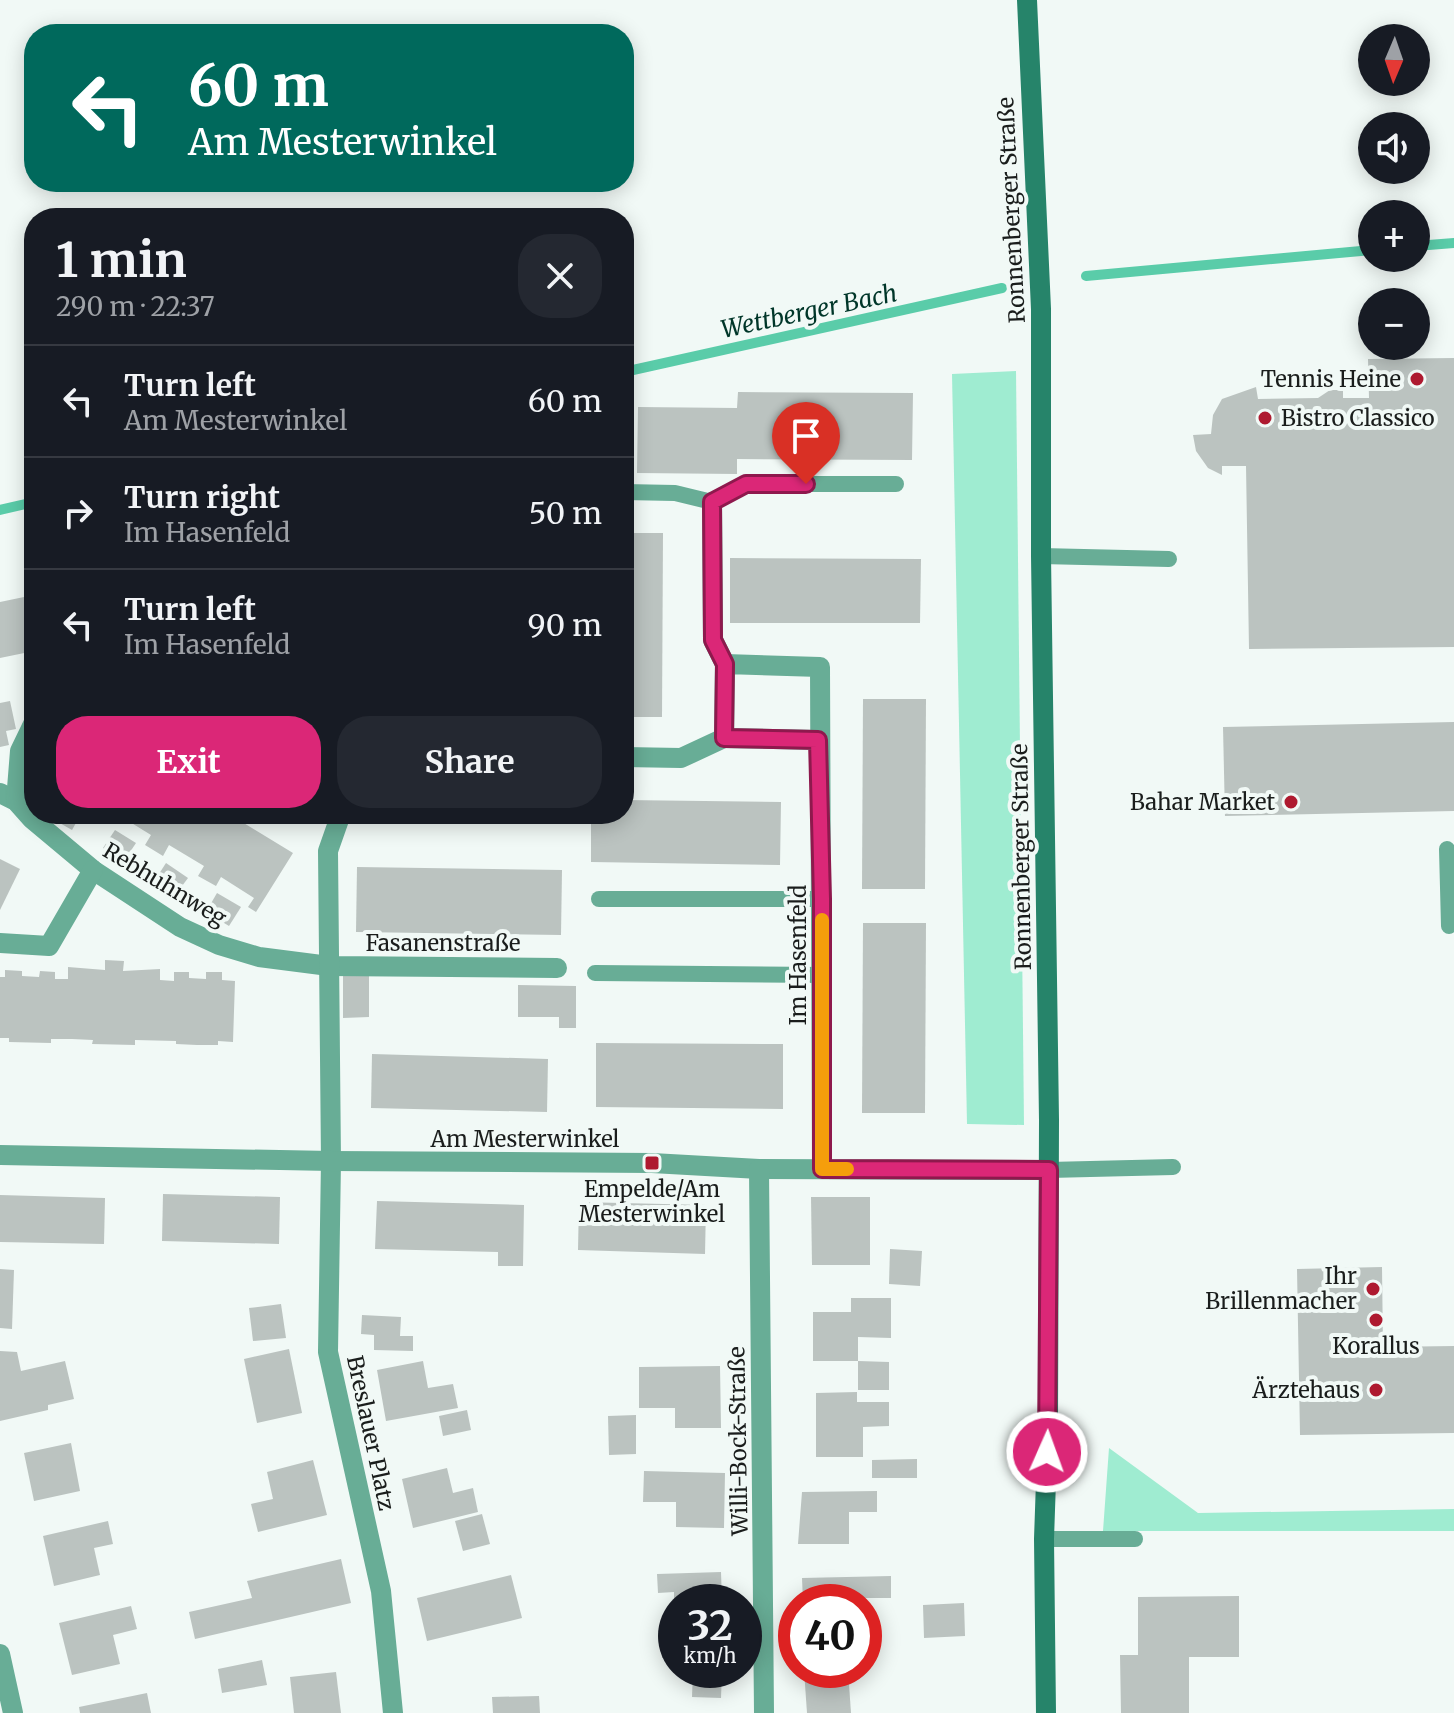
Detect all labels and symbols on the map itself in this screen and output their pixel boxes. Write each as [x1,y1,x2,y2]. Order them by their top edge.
north arrow [1358,24,1430,96]
street label: Ronnenberger Straße [991,96,1031,324]
water label: Wettberger Bach [718,277,900,345]
place label: Tennis Heine [1261,365,1401,393]
marker: Tennis Heine [1408,370,1426,388]
pin [772,402,840,484]
place label: Bistro Classico [1281,404,1435,432]
marker: Bistro Classico [1256,409,1274,427]
street label: Ronnenberger Straße [1005,744,1037,970]
place label: Bahar Market [1130,788,1275,816]
marker: Bahar Market [1282,793,1300,811]
street label: Rebhuhnweg [98,836,232,932]
street label: Im Hasenfeld [784,885,812,1025]
street label: Fasanenstraße [365,929,521,957]
street label: Am Mesterwinkel [430,1125,620,1153]
marker: Empelde/Am Mesterwinkel [643,1154,661,1172]
place label: Empelde/Am Mesterwinkel [579,1175,725,1228]
place label: Ihr Brillenmacher [1205,1262,1357,1315]
marker: Ihr Brillenmacher [1364,1280,1382,1298]
marker: Korallus [1367,1311,1385,1329]
place label: Korallus [1332,1332,1420,1360]
street label: Willi-Bock-Straße [722,1346,754,1537]
street label: Breslauer Platz [341,1353,401,1513]
place label: Ärztehaus [1251,1376,1360,1404]
marker: Ärztehaus [1367,1381,1385,1399]
position arrow [1005,1410,1089,1494]
speed limit sign: 40 [778,1584,882,1688]

